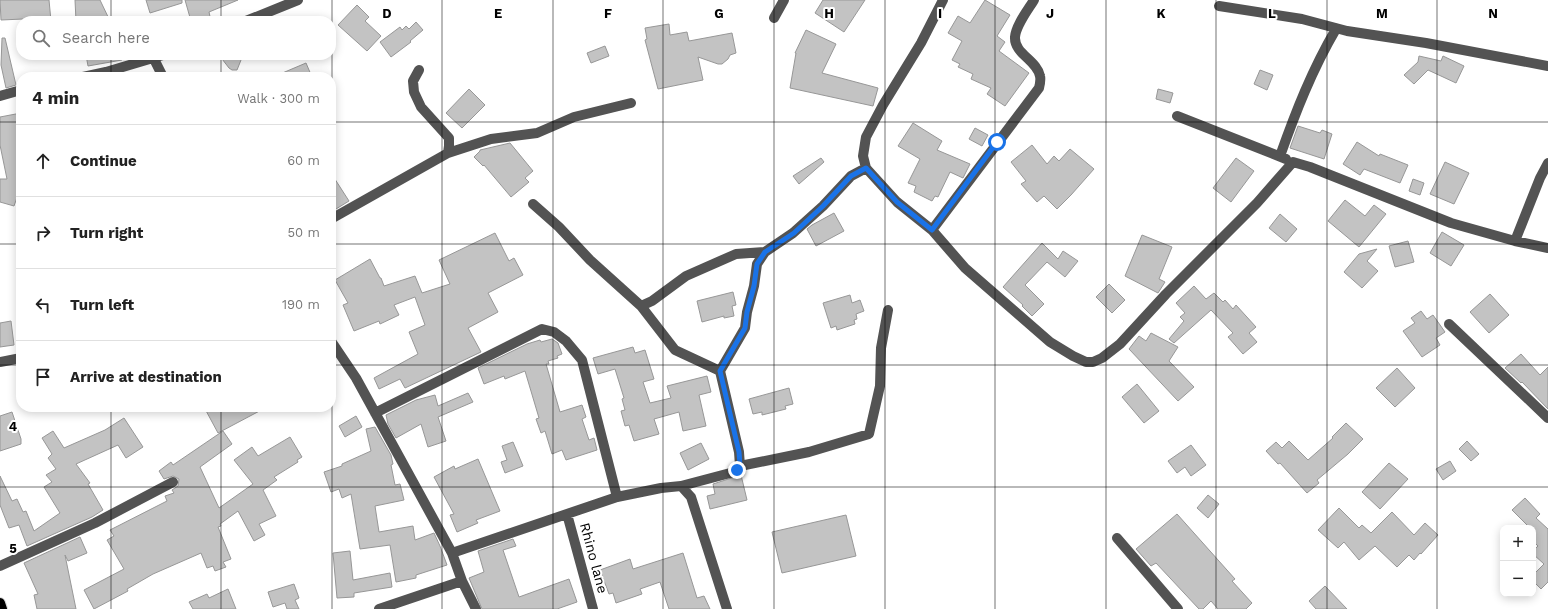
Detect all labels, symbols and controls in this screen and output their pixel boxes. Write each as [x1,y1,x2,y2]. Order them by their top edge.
text: D [382,6,392,21]
text: E [494,6,502,21]
text: F [604,6,612,21]
text: G [714,6,724,21]
text: H [824,6,834,21]
text: I [938,6,942,21]
text: J [1046,6,1054,21]
text: K [1156,6,1166,21]
text: L [1268,6,1276,21]
text: M [1376,6,1388,21]
text: N [1488,6,1498,21]
search box [16,16,336,60]
icon: search [30,27,52,49]
text: Search here [62,29,150,47]
text: 4 min [32,88,79,108]
text: Walk · 300 m [237,91,320,106]
route start [988,133,1006,151]
icon: ahead [32,150,54,172]
text: Continue [70,152,137,170]
text: 60 m [287,153,320,168]
icon: right [32,222,54,244]
text: Turn right [70,224,143,242]
text: 50 m [288,225,320,240]
icon: left [32,294,54,316]
text: Turn left [70,296,134,314]
text: 190 m [282,297,320,312]
icon: arrive [32,366,54,388]
text: Arrive at destination [70,368,222,386]
text: 4 [9,419,18,434]
route end [728,461,746,479]
street label: Rhino lane [577,521,611,595]
map controls [1500,525,1536,597]
button: + [1500,525,1536,561]
text: 5 [9,541,17,556]
button: − [1500,561,1536,597]

